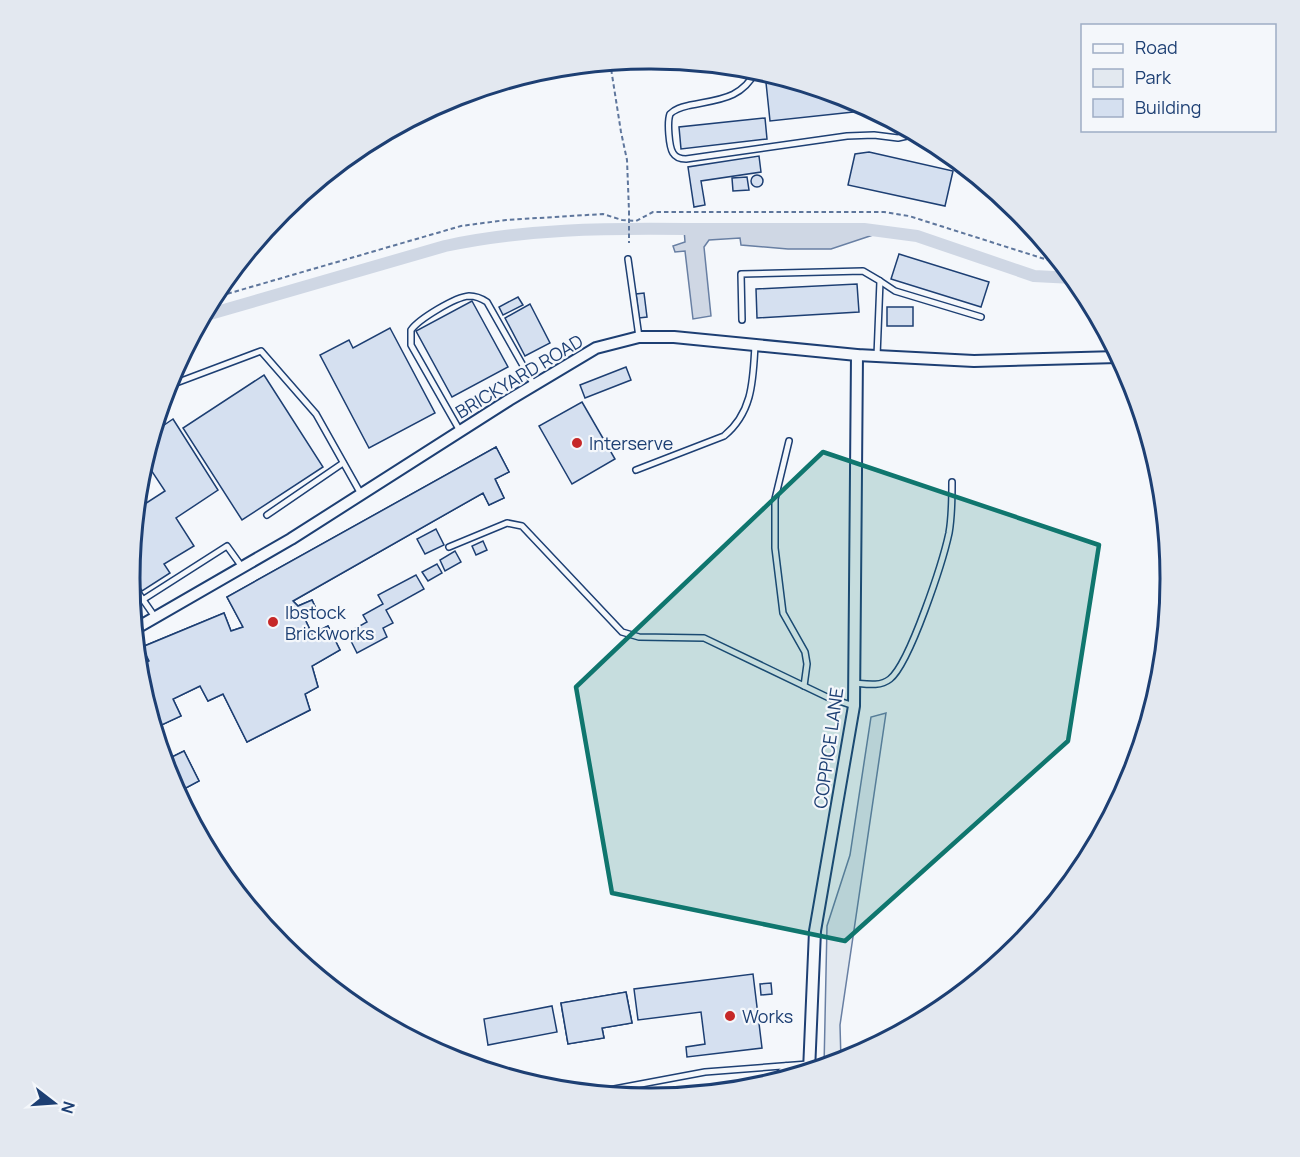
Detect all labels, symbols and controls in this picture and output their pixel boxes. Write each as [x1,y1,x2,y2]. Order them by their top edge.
legend [1081,24,1276,132]
text: Road [1135,35,1178,59]
text: Park [1135,65,1172,89]
text: Building [1135,95,1201,119]
street label: BRICKYARD ROAD [451,328,587,424]
place label: Interserve [589,431,673,455]
marker: Interserve [570,436,584,450]
place label: Ibstock Brickworks [285,600,374,645]
marker: Ibstock Brickworks [266,615,280,629]
street label: COPPICE LANE [808,686,848,810]
place label: Works [742,1004,793,1028]
marker: Works [723,1009,737,1023]
north arrow [24,1073,84,1133]
text: N [56,1099,81,1116]

